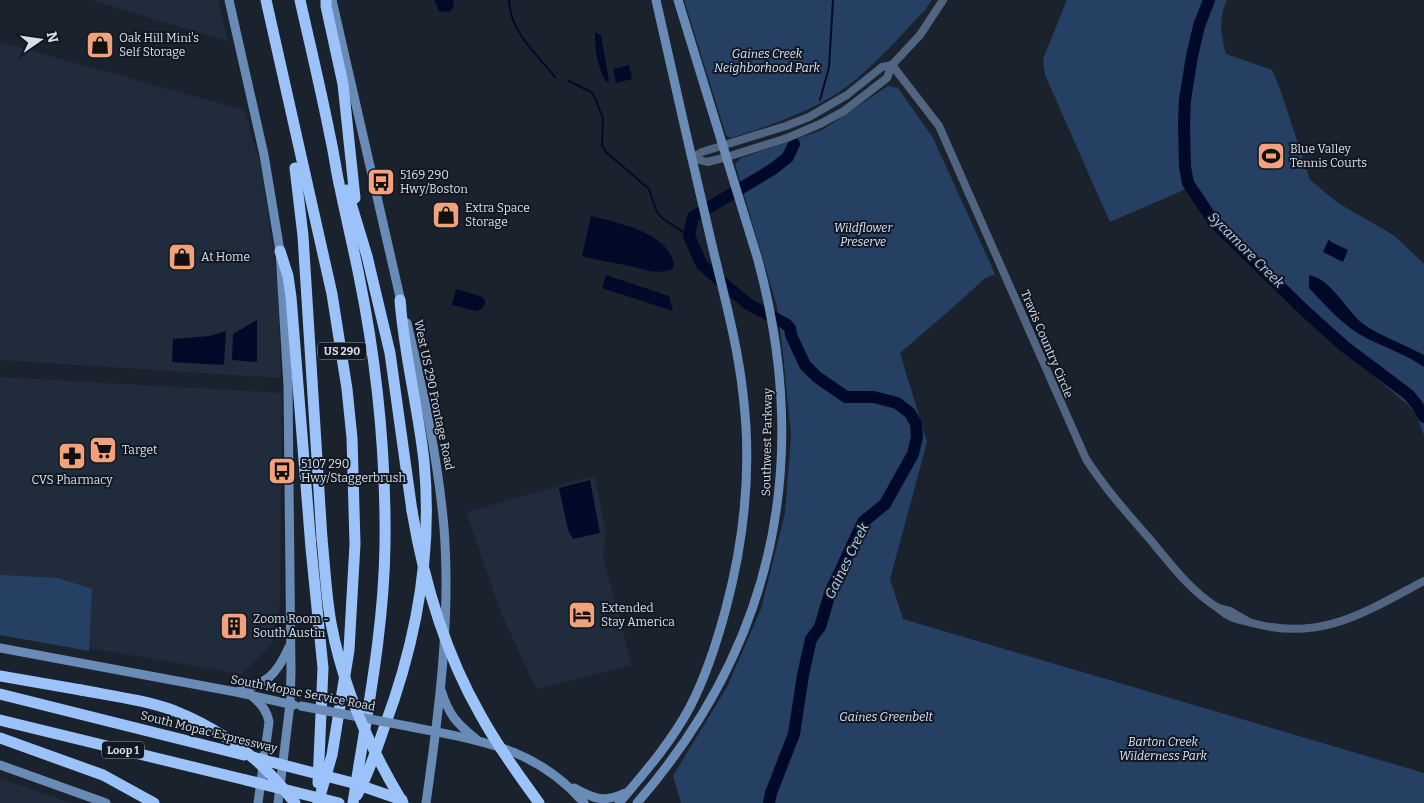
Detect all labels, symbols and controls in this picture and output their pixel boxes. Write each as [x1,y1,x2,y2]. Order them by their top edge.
north arrow [15,15,65,65]
text: N [43,30,62,45]
shop icon: Oak Hill Mini's Self Storage [85,30,115,60]
place label: Oak Hill Mini's Self Storage [119,31,199,59]
park label: Gaines Creek Neighborhood Park [714,47,820,75]
sports icon: Blue Valley Tennis Courts [1256,141,1286,171]
place label: Blue Valley Tennis Courts [1290,142,1367,170]
bus stop icon: 5169 290 Hwy/Boston [366,167,396,197]
place label: 5169 290 Hwy/Boston [400,168,468,196]
shop icon: Extra Space Storage [431,200,461,230]
place label: Extra Space Storage [465,201,530,229]
water label: Sycamore Creek [1205,209,1288,292]
park label: Wildflower Preserve [834,221,893,249]
shop icon: At Home [167,242,197,272]
place label: At Home [201,250,250,264]
street label: Travis Country Circle [1018,288,1076,400]
street label: West US 290 Frontage Road [411,319,457,471]
road number: US 290 [318,342,366,360]
street label: Southwest Parkway [759,387,775,496]
supermarket icon: Target [88,435,118,465]
pharmacy icon: CVS Pharmacy [57,441,87,471]
place label: Target [122,443,158,457]
bus stop icon: 5107 290 Hwy/Staggerbrush [267,456,297,486]
place label: 5107 290 Hwy/Staggerbrush [301,457,406,485]
place label: CVS Pharmacy [31,473,113,487]
water label: Gaines Creek [821,520,873,602]
hotel icon: Extended Stay America [567,600,597,630]
place label: Extended Stay America [601,601,675,629]
building icon: Zoom Room - South Austin [219,611,249,641]
place label: Zoom Room - South Austin [253,612,329,640]
street label: South Mopac Service Road [229,672,377,714]
street label: South Mopac Expressway [139,708,280,756]
park label: Gaines Greenbelt [839,710,933,724]
park label: Barton Creek Wilderness Park [1119,735,1208,763]
road number: Loop 1 [102,742,144,758]

